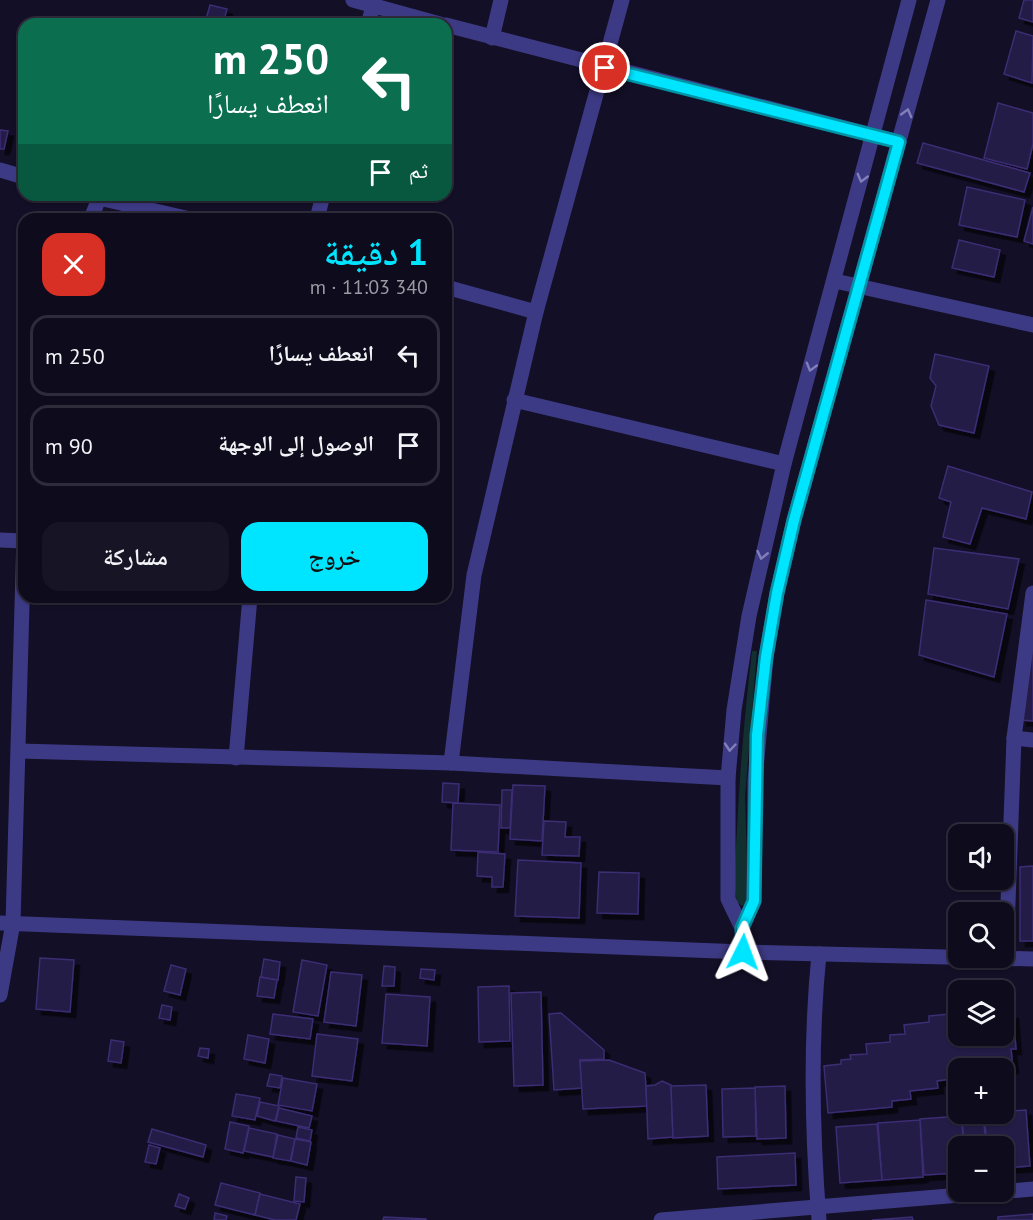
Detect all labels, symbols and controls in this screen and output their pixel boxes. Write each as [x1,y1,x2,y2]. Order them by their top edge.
text: 250 m [213,31,329,86]
icon: left [350,42,428,120]
pin [579,42,630,93]
icon: arrive [588,51,621,84]
text: انعطف يسارًا [207,86,329,120]
one-way arrow [900,109,912,119]
icon: arrive [364,156,397,189]
text: ثم [409,156,428,184]
one-way arrow [856,173,869,183]
text: 1 دقيقة [324,228,428,275]
button: close [42,233,105,296]
text: 340 m · 11:03 [310,274,428,300]
text: انعطف يسارًا [269,339,374,367]
icon: left [392,339,425,372]
text: 250 m [45,342,105,370]
one-way arrow [806,361,818,371]
text: الوصول إلى الوجهة [218,429,374,457]
icon: arrive [392,429,425,462]
text: 90 m [45,432,93,460]
button: مشاركة [42,522,229,591]
button: خروج [241,522,428,591]
one-way arrow [757,550,770,560]
one-way arrow [724,743,737,752]
map controls [948,824,1014,1202]
button: sound [948,824,1014,890]
button: search [948,902,1014,968]
position arrow [711,920,775,984]
button: layers [948,980,1014,1046]
button: + [948,1058,1014,1124]
button: − [948,1136,1014,1202]

